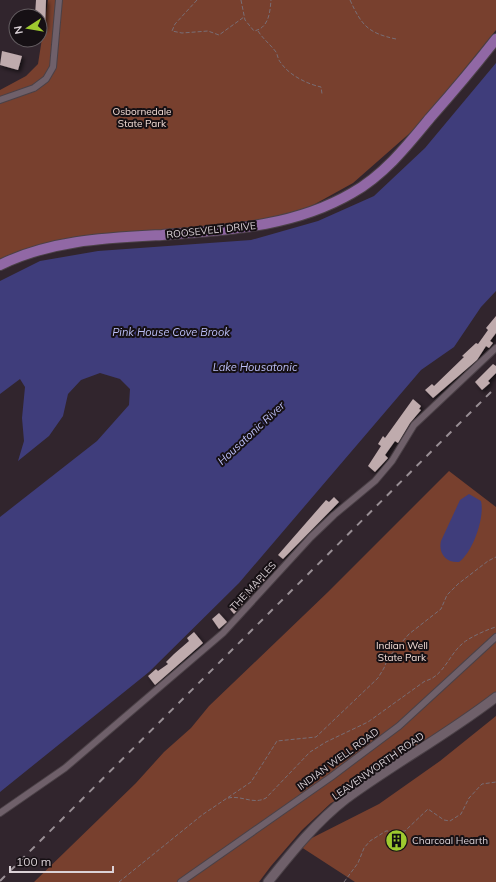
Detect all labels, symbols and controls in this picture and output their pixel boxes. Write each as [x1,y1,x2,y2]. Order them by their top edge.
north arrow [8,8,48,48]
text: N [11,25,26,36]
park label: Osbornedale State Park [112,105,172,130]
street label: ROOSEVELT DRIVE [166,219,256,241]
water label: Pink House Cove Brook [112,325,230,339]
water label: Lake Housatonic [213,360,298,374]
water label: Housatonic River [215,398,288,468]
street label: THE MAPLES [227,559,279,613]
park label: Indian Well State Park [376,639,428,664]
street label: INDIAN WELL ROAD [295,725,381,793]
street label: LEAVENWORTH ROAD [329,729,427,803]
building icon: Charcoal Hearth [384,827,410,853]
place label: Charcoal Hearth [412,834,488,847]
scale bar [10,848,113,874]
text: 100 m [16,854,51,869]

